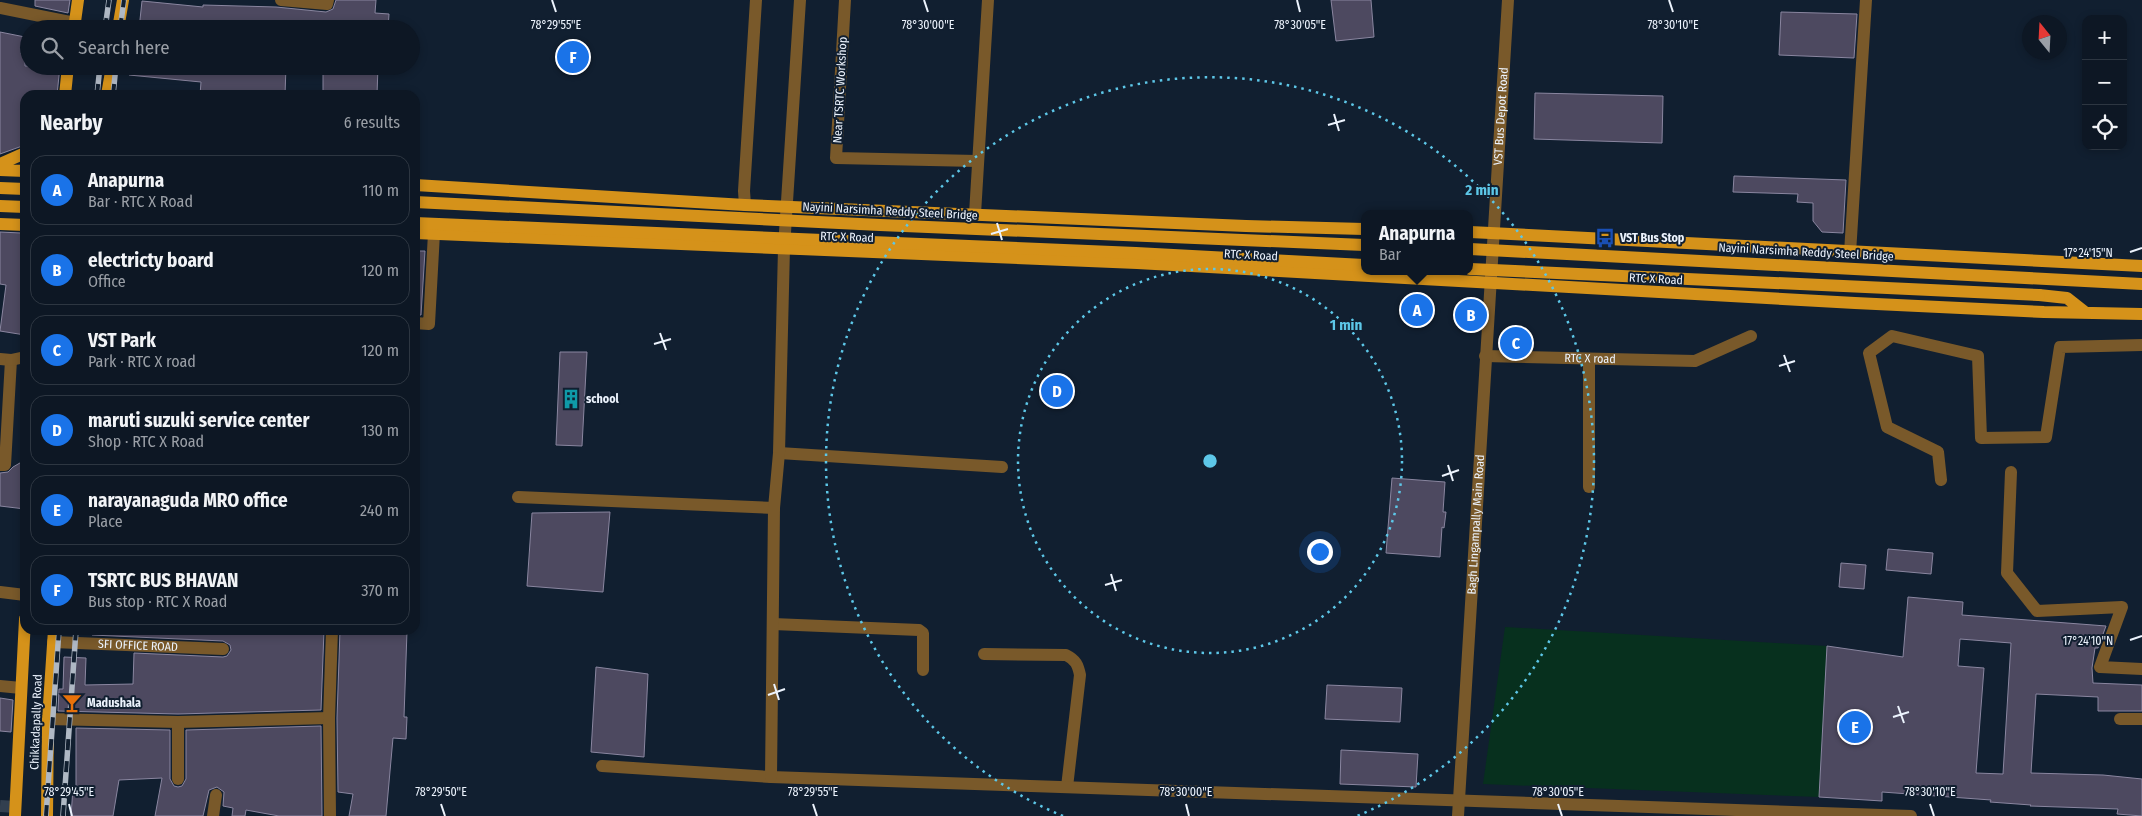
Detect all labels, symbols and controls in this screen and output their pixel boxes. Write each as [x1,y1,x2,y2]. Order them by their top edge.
north arrow [2022,15,2067,60]
map controls [2082,15,2127,150]
button: + [2082,15,2127,60]
text: 78°29'55"E [531,18,582,32]
text: 78°30'00"E [902,18,955,32]
text: 78°30'05"E [1274,18,1326,32]
text: 78°30'10"E [1647,18,1699,32]
search box [20,20,420,75]
icon: search [38,34,66,62]
text: Search here [78,36,170,59]
street label: Near TSRTC Workshop [830,36,850,144]
pin: F [557,38,589,76]
button: − [2082,60,2127,105]
street label: VST Bus Depot Road [1491,67,1511,166]
button: locate [2082,105,2127,150]
text: Nearby [40,110,102,136]
text: 6 results [344,113,400,132]
text: Anapurna [88,169,164,192]
text: A [53,181,61,200]
text: 110 m [362,181,399,200]
text: 2 min [1464,181,1499,199]
text: Bar · RTC X Road [88,192,193,211]
street label: Nayini Narsimha Reddy Steel Bridge [802,199,978,223]
popup [1361,210,1473,275]
text: Anapurna [1379,222,1455,245]
bus stop icon: VST Bus Stop [1594,227,1616,249]
street label: RTC X Road [820,229,874,245]
place label: VST Bus Stop [1619,231,1685,245]
street label: Nayini Narsimha Reddy Steel Bridge [1718,240,1894,264]
text: Bar [1379,245,1401,264]
text: 17°24'15"N [2063,246,2113,260]
street label: RTC X Road [1224,247,1278,263]
text: electricty board [88,249,214,272]
text: B [53,261,61,280]
text: 120 m [361,261,399,280]
street label: RTC X Road [1629,271,1683,287]
text: Office [88,272,126,291]
pin: A [1401,291,1433,329]
pin: B [1455,296,1487,334]
text: 1 min [1330,316,1362,334]
pin: C [1500,324,1532,362]
text: VST Park [88,329,156,352]
text: C [53,341,61,360]
text: 120 m [361,341,399,360]
street label: RTC X road [1564,351,1616,366]
text: Park · RTC X road [88,352,196,371]
pin: D [1041,372,1073,410]
building icon: school [560,388,582,410]
place label: school [586,392,620,406]
text: maruti suzuki service center [88,409,309,432]
text: D [52,421,62,440]
text: 130 m [361,421,399,440]
text: Shop · RTC X Road [88,432,204,451]
centre of rings [1201,452,1219,470]
street label: Bagh Lingampally Main Road [1465,454,1487,595]
text: narayanaguda MRO office [88,489,288,512]
text: E [53,501,61,520]
text: 240 m [360,501,399,520]
text: Place [88,512,123,531]
your location [1307,539,1333,565]
text: TSRTC BUS BHAVAN [88,569,238,592]
text: F [53,581,61,600]
text: 370 m [361,581,399,600]
text: Bus stop · RTC X Road [88,592,227,611]
text: 17°24'10"N [2063,634,2113,648]
street label: SFI OFFICE ROAD [98,637,178,654]
street label: Chikkadapally Road [27,674,45,770]
bar icon: Madushala [61,692,83,714]
place label: Madushala [87,696,141,710]
pin: E [1839,708,1871,746]
text: 78°29'45"E [44,785,94,799]
text: 78°29'50"E [415,785,467,799]
text: 78°29'55"E [788,785,839,799]
text: 78°30'00"E [1160,785,1213,799]
text: 78°30'05"E [1532,785,1584,799]
text: 78°30'10"E [1904,785,1956,799]

